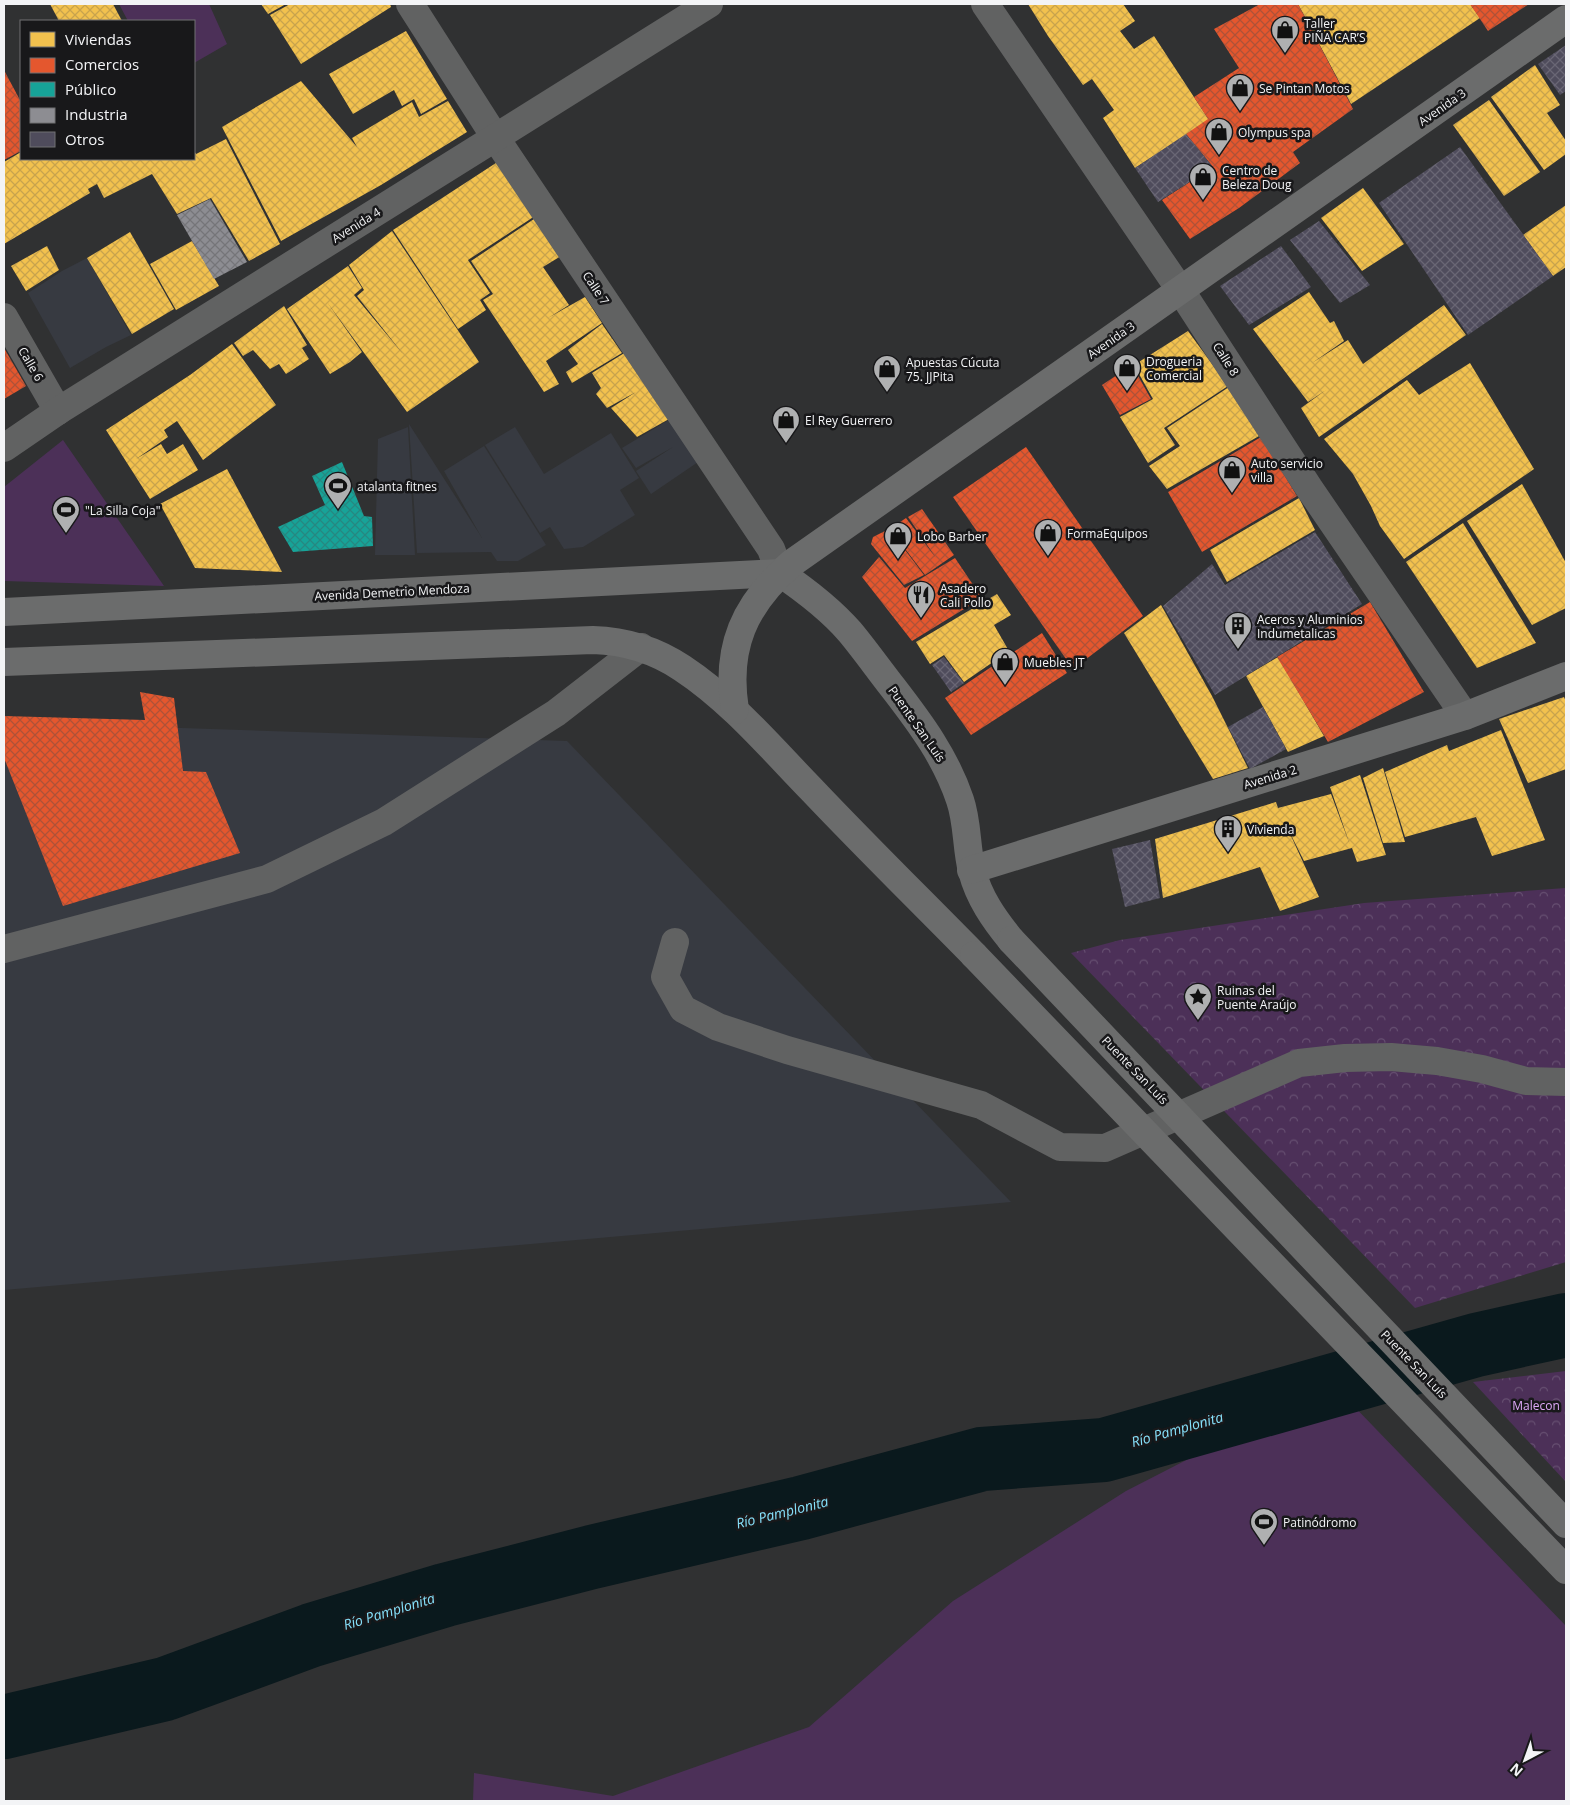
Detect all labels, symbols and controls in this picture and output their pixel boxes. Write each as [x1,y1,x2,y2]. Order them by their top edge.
shop icon: Taller PIÑA CAR’S [1270,15,1300,54]
place label: Taller PIÑA CAR’S [1304,15,1365,46]
legend [20,20,195,160]
text: Viviendas [65,29,131,49]
text: Comercios [65,54,139,74]
shop icon: Se Pintan Motos [1225,73,1255,112]
text: Público [65,79,116,99]
place label: Se Pintan Motos [1259,80,1350,97]
street label: Avenida 3 [1415,84,1469,130]
text: Industria [65,104,128,124]
shop icon: Olympus spa [1204,117,1234,156]
place label: Olympus spa [1238,124,1311,141]
text: Otros [65,129,104,149]
shop icon: Centro de Beleza Doug [1188,162,1218,201]
place label: Centro de Beleza Doug [1222,162,1292,193]
street label: Avenida 4 [328,203,384,247]
street label: Calle 7 [579,268,613,308]
street label: Avenida 3 [1084,317,1138,363]
street label: Calle 8 [1209,339,1243,379]
street label: Calle 6 [14,344,48,384]
shop icon: Drogueria Comercial [1112,353,1142,392]
place label: Drogueria Comercial [1146,353,1202,384]
shop icon: Apuestas Cúcuta 75. JJPita [872,354,902,393]
place label: Apuestas Cúcuta 75. JJPita [906,354,1000,385]
shop icon: El Rey Guerrero [771,405,801,444]
place label: El Rey Guerrero [805,412,893,429]
shop icon: Auto servicio villa [1217,455,1247,494]
place label: Auto servicio villa [1251,455,1323,486]
sports icon: atalanta fitnes [323,471,353,510]
place label: atalanta fitnes [357,478,437,495]
sports icon: "La Silla Coja" [51,495,81,534]
place label: "La Silla Coja" [85,502,161,519]
shop icon: FormaEquipos [1033,518,1063,557]
shop icon: Lobo Barber [883,521,913,560]
place label: FormaEquipos [1067,525,1148,542]
place label: Lobo Barber [917,528,987,545]
street label: Avenida Demetrio Mendoza [314,579,470,605]
restaurant icon: Asadero Cali Pollo [906,580,936,619]
place label: Asadero Cali Pollo [940,580,991,611]
building icon: Aceros y Aluminios Indumetalicas [1223,611,1253,650]
place label: Aceros y Aluminios Indumetalicas [1257,611,1363,642]
shop icon: Muebles JT [990,647,1020,686]
place label: Muebles JT [1024,654,1085,671]
street label: Puente San Luís [885,683,950,766]
street label: Avenida 2 [1241,761,1299,793]
building icon: Vivienda [1213,814,1243,853]
place label: Vivienda [1247,821,1294,838]
place icon: Ruinas del Puente Araújo [1183,982,1213,1021]
place label: Ruinas del Puente Araújo [1217,982,1297,1013]
street label: Puente San Luís [1098,1032,1172,1108]
street label: Puente San Luís [1377,1326,1451,1402]
park label: Malecon [1512,1397,1560,1414]
water label: Río Pamplonita [1129,1407,1225,1451]
water label: Río Pamplonita [734,1491,830,1533]
sports icon: Patinódromo [1249,1507,1279,1546]
place label: Patinódromo [1283,1514,1357,1531]
water label: Río Pamplonita [341,1588,437,1634]
north arrow [1500,1735,1550,1785]
text: N [1506,1759,1527,1781]

